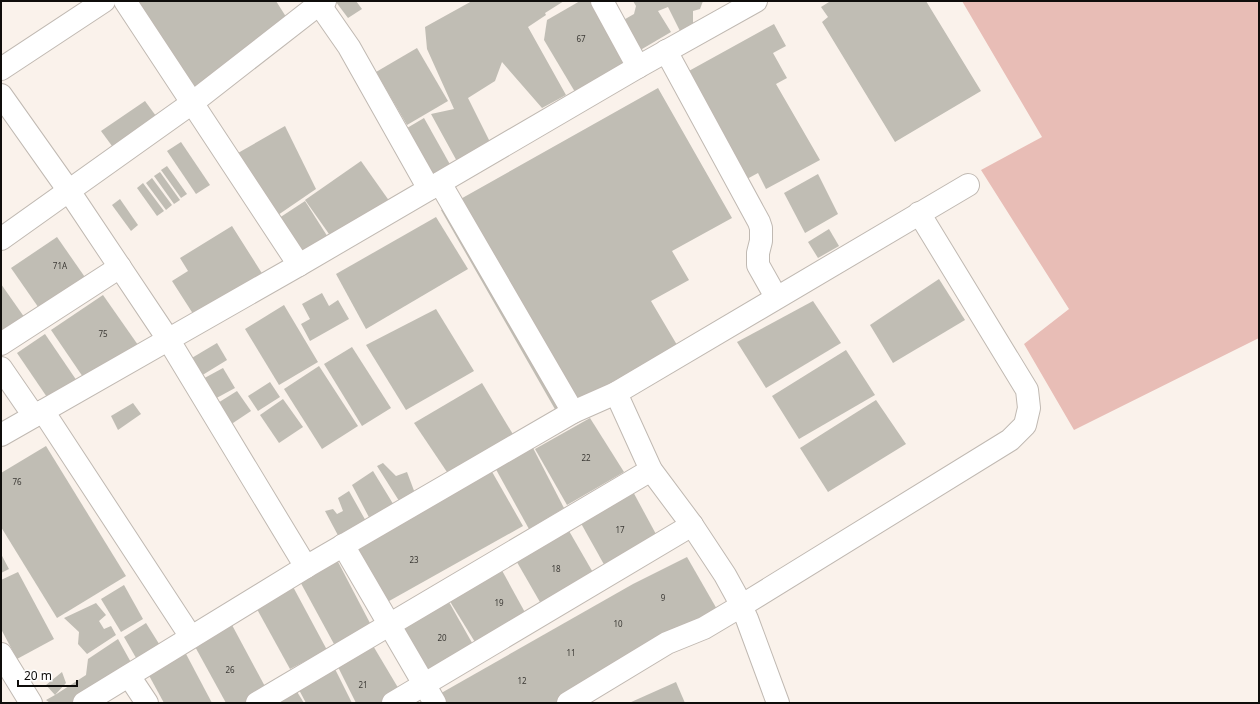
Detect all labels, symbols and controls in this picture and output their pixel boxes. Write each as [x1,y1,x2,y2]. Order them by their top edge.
house number: 67 [576,33,586,44]
house number: 71A [53,260,68,271]
house number: 75 [98,328,108,339]
house number: 22 [581,452,591,463]
house number: 76 [12,476,22,487]
house number: 17 [615,524,625,535]
house number: 23 [409,554,419,565]
house number: 18 [551,563,561,574]
house number: 9 [661,592,666,603]
house number: 19 [494,597,504,608]
house number: 10 [613,618,623,629]
house number: 20 [437,632,447,643]
house number: 11 [566,647,576,658]
scale bar [18,662,77,688]
house number: 26 [225,664,235,675]
text: 20 m [24,667,52,684]
house number: 12 [517,675,527,686]
house number: 21 [358,679,368,690]

